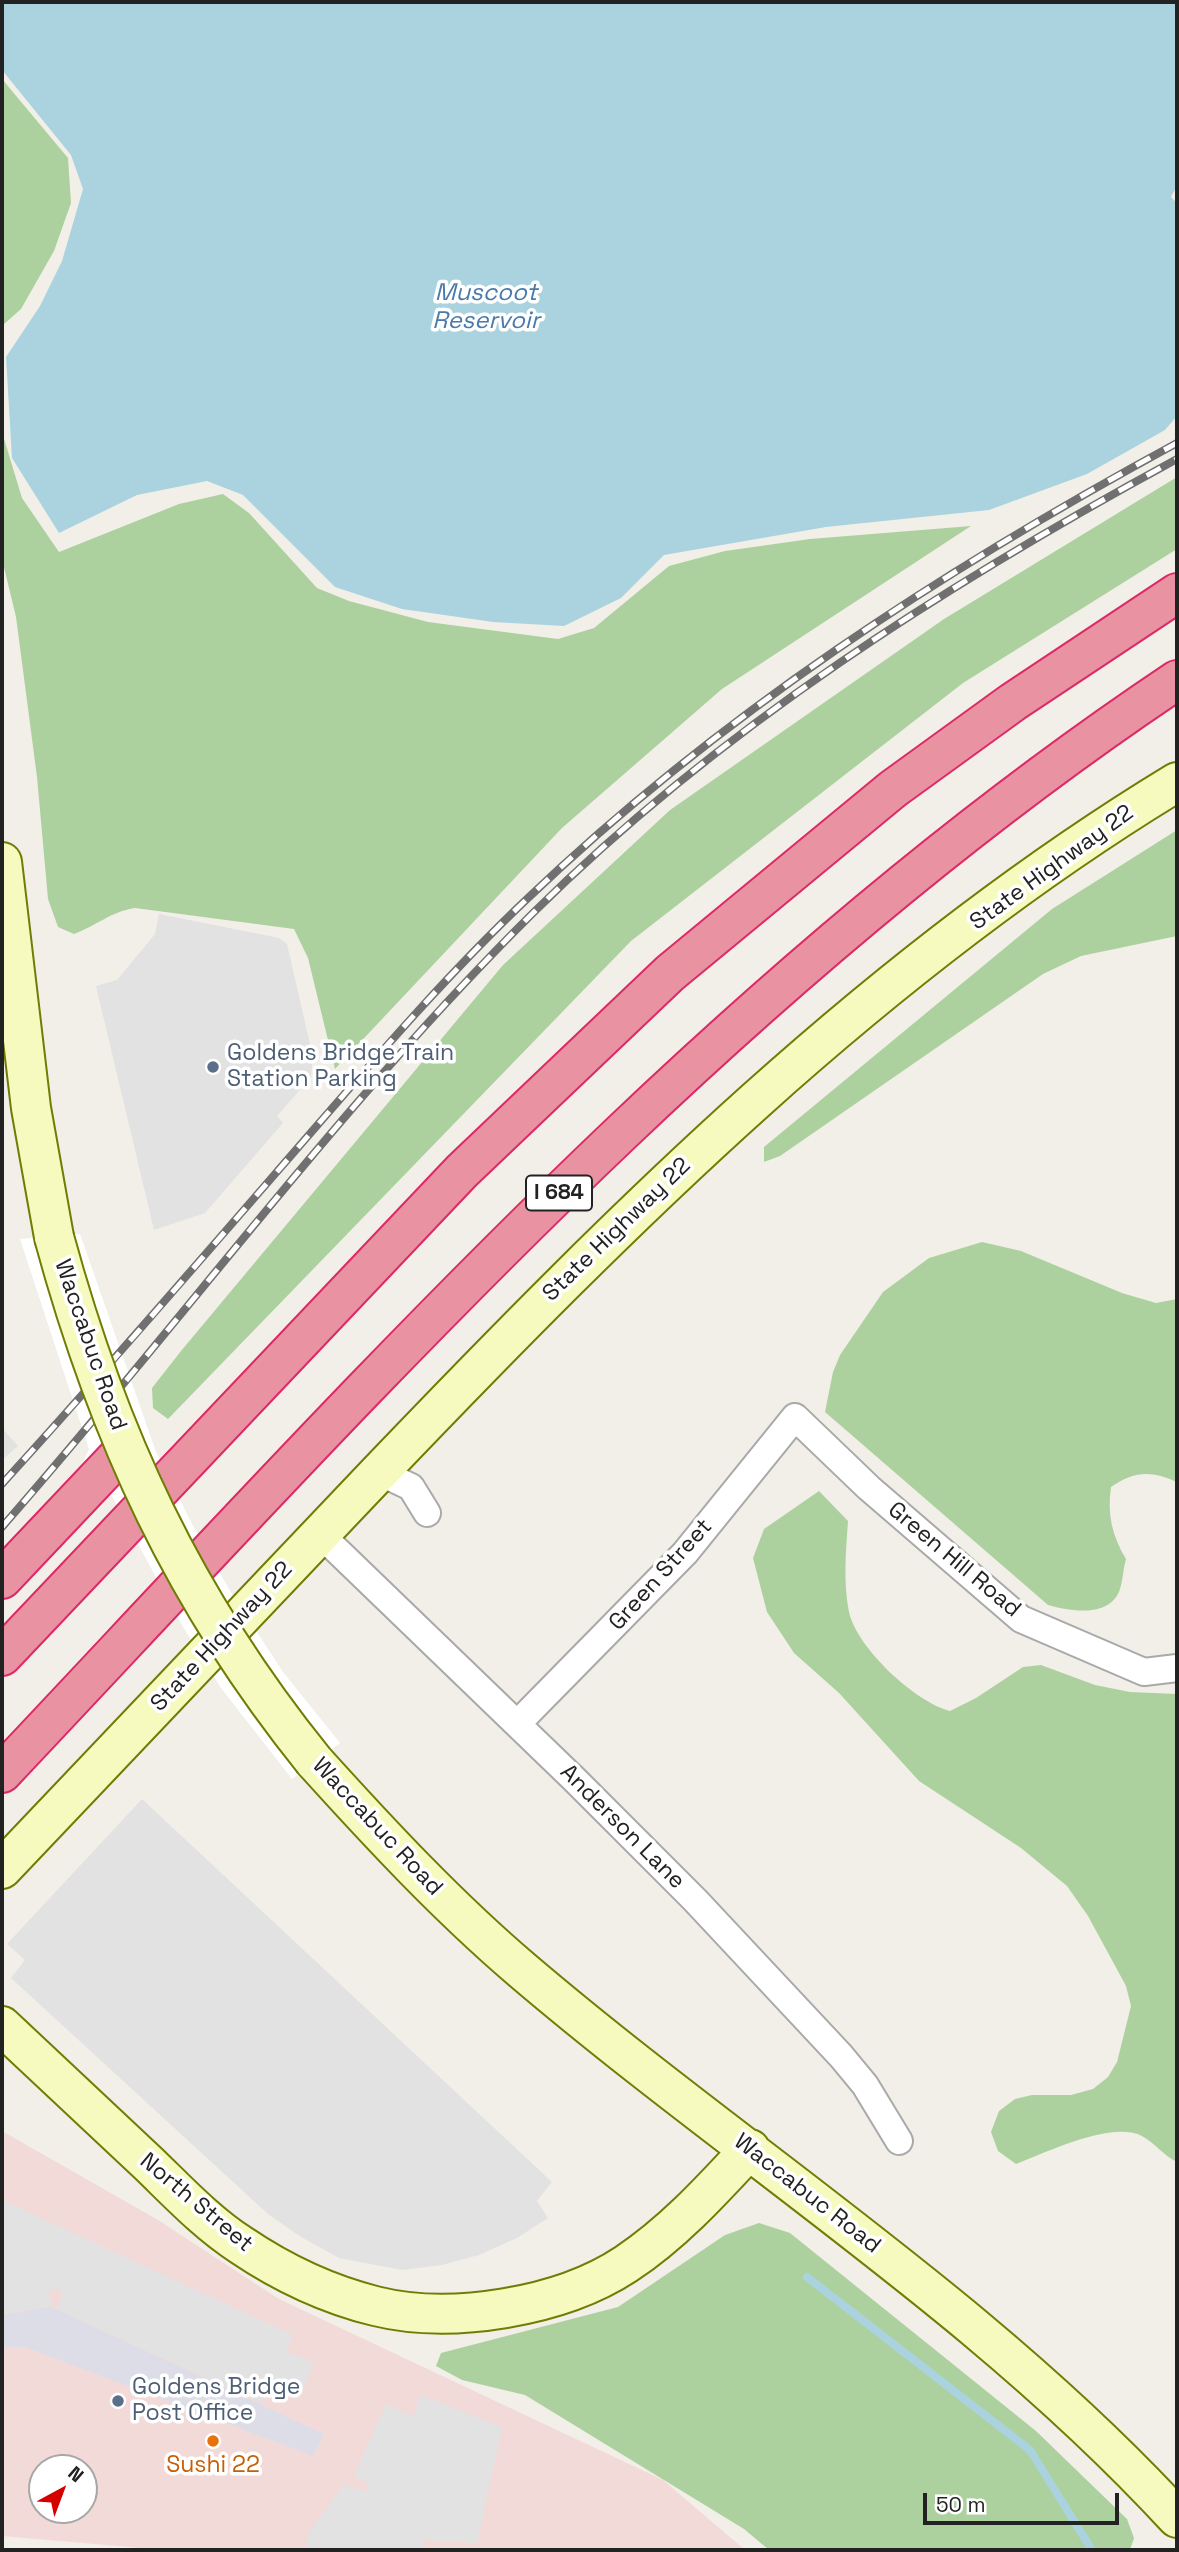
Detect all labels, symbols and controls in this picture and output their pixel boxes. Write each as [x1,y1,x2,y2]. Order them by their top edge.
water label: Muscoot Reservoir [432,279,540,335]
street label: State Highway 22 [965,799,1139,937]
place label: Goldens Bridge Train Station Parking [227,1040,454,1094]
marker: Goldens Bridge Train Station Parking [205,1059,221,1075]
street label: State Highway 22 [537,1152,697,1308]
road number: I 684 [526,1176,592,1210]
street label: Waccabuc Road [48,1256,132,1434]
street label: Green Hill Road [882,1496,1026,1624]
street label: Green Street [604,1513,718,1637]
street label: State Highway 22 [145,1556,299,1718]
street label: Waccabuc Road [306,1752,448,1902]
street label: Anderson Lane [554,1759,690,1895]
street label: Waccabuc Road [728,2128,886,2260]
street label: North Street [134,2148,258,2258]
place label: Goldens Bridge Post Office [132,2374,300,2428]
marker: Goldens Bridge Post Office [110,2393,126,2409]
marker: Sushi 22 [205,2433,221,2449]
place label: Sushi 22 [166,2452,260,2480]
north arrow [28,2454,98,2524]
text: N [63,2461,89,2488]
scale bar [927,2478,1123,2522]
text: 50 m [936,2491,986,2518]

